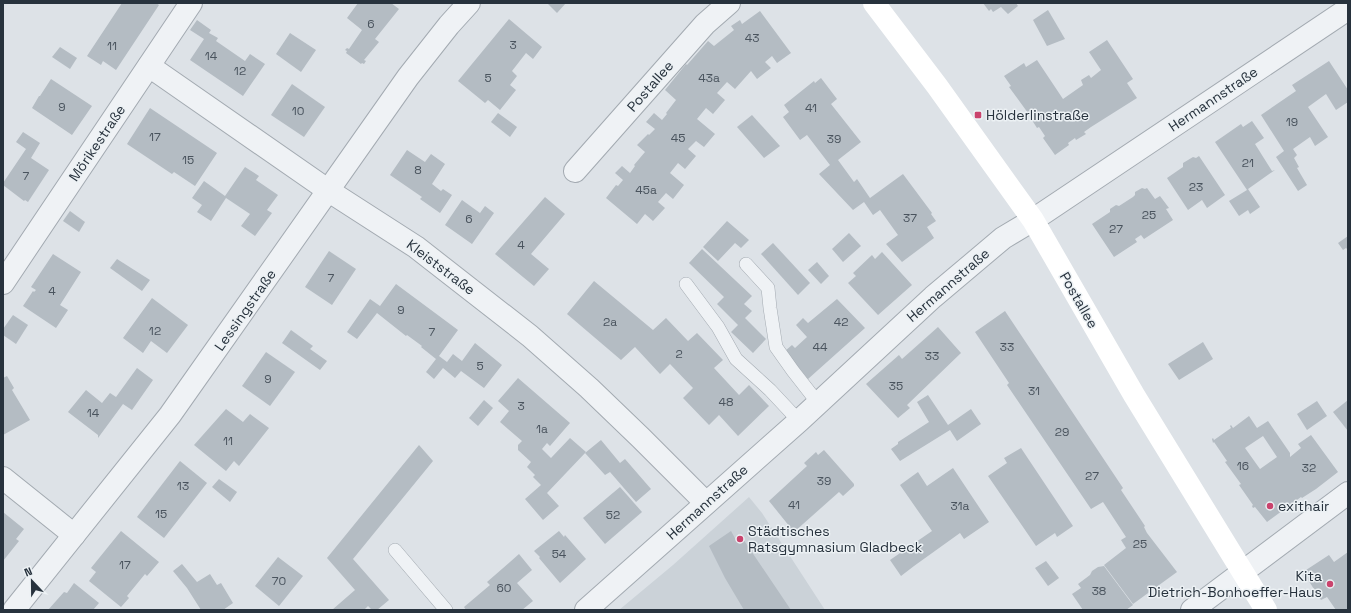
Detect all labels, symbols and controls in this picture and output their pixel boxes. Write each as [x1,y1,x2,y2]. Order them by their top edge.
house number: 6 [367,16,375,32]
house number: 43 [745,30,759,46]
house number: 3 [509,37,517,53]
house number: 11 [107,38,117,54]
house number: 14 [205,48,218,64]
street label: Postallee [623,57,677,115]
house number: 12 [234,63,246,79]
street label: Hermannstraße [1165,63,1261,135]
house number: 5 [484,70,492,86]
house number: 43a [698,70,720,86]
house number: 9 [58,99,66,115]
house number: 41 [805,100,817,116]
street label: Mörikestraße [65,101,129,185]
house number: 10 [292,103,304,119]
place label: Hölderlinstraße [986,106,1089,124]
marker: Hölderlinstraße [973,110,983,120]
house number: 19 [1286,114,1298,130]
house number: 17 [149,129,161,145]
house number: 45 [671,130,685,146]
house number: 39 [827,131,841,147]
house number: 15 [182,152,194,168]
house number: 21 [1242,155,1254,171]
house number: 8 [414,162,422,178]
house number: 7 [23,168,30,184]
house number: 23 [1189,179,1203,195]
house number: 45a [635,182,657,198]
house number: 25 [1142,207,1156,223]
house number: 37 [903,210,917,226]
house number: 6 [465,211,473,227]
house number: 27 [1109,221,1123,237]
street label: Kleiststraße [403,235,479,299]
house number: 4 [517,237,525,253]
street label: Hermannstraße [903,244,993,326]
street label: Lessingstraße [210,266,280,354]
street label: Postallee [1056,269,1102,331]
house number: 7 [328,270,335,286]
house number: 4 [48,283,56,299]
house number: 9 [397,302,405,318]
house number: 2a [603,314,617,330]
house number: 42 [834,314,848,330]
house number: 12 [149,323,161,339]
house number: 7 [429,324,436,340]
house number: 44 [812,339,828,355]
house number: 33 [1000,339,1014,355]
house number: 2 [675,346,683,362]
house number: 33 [925,348,939,364]
house number: 5 [476,358,484,374]
house number: 9 [264,371,272,387]
house number: 35 [889,378,903,394]
house number: 31 [1028,383,1040,399]
house number: 48 [719,394,733,410]
house number: 3 [517,398,525,414]
house number: 14 [87,405,100,421]
house number: 1a [536,421,548,437]
house number: 29 [1055,424,1069,440]
house number: 11 [223,433,233,449]
house number: 16 [1237,458,1249,474]
house number: 32 [1302,460,1316,476]
street label: Hermannstraße [662,461,752,543]
house number: 27 [1085,468,1099,484]
house number: 39 [817,473,831,489]
house number: 13 [177,478,189,494]
house number: 41 [788,497,800,513]
place label: exithair [1278,497,1329,515]
house number: 31a [951,498,970,514]
marker: exithair [1265,501,1275,511]
house number: 15 [155,506,167,522]
house number: 52 [606,507,620,523]
place label: Städtisches Ratsgymnasium Gladbeck [748,522,923,556]
marker: Städtisches Ratsgymnasium Gladbeck [735,534,745,544]
house number: 25 [1133,536,1147,552]
house number: 54 [552,546,567,562]
house number: 17 [119,557,131,573]
north arrow [12,561,52,601]
text: N [22,564,34,580]
place label: Kita Dietrich-Bonhoeffer-Haus [1148,567,1322,601]
house number: 70 [272,573,286,589]
marker: Kita Dietrich-Bonhoeffer-Haus [1325,579,1335,589]
house number: 60 [496,580,512,596]
house number: 38 [1092,583,1106,599]

